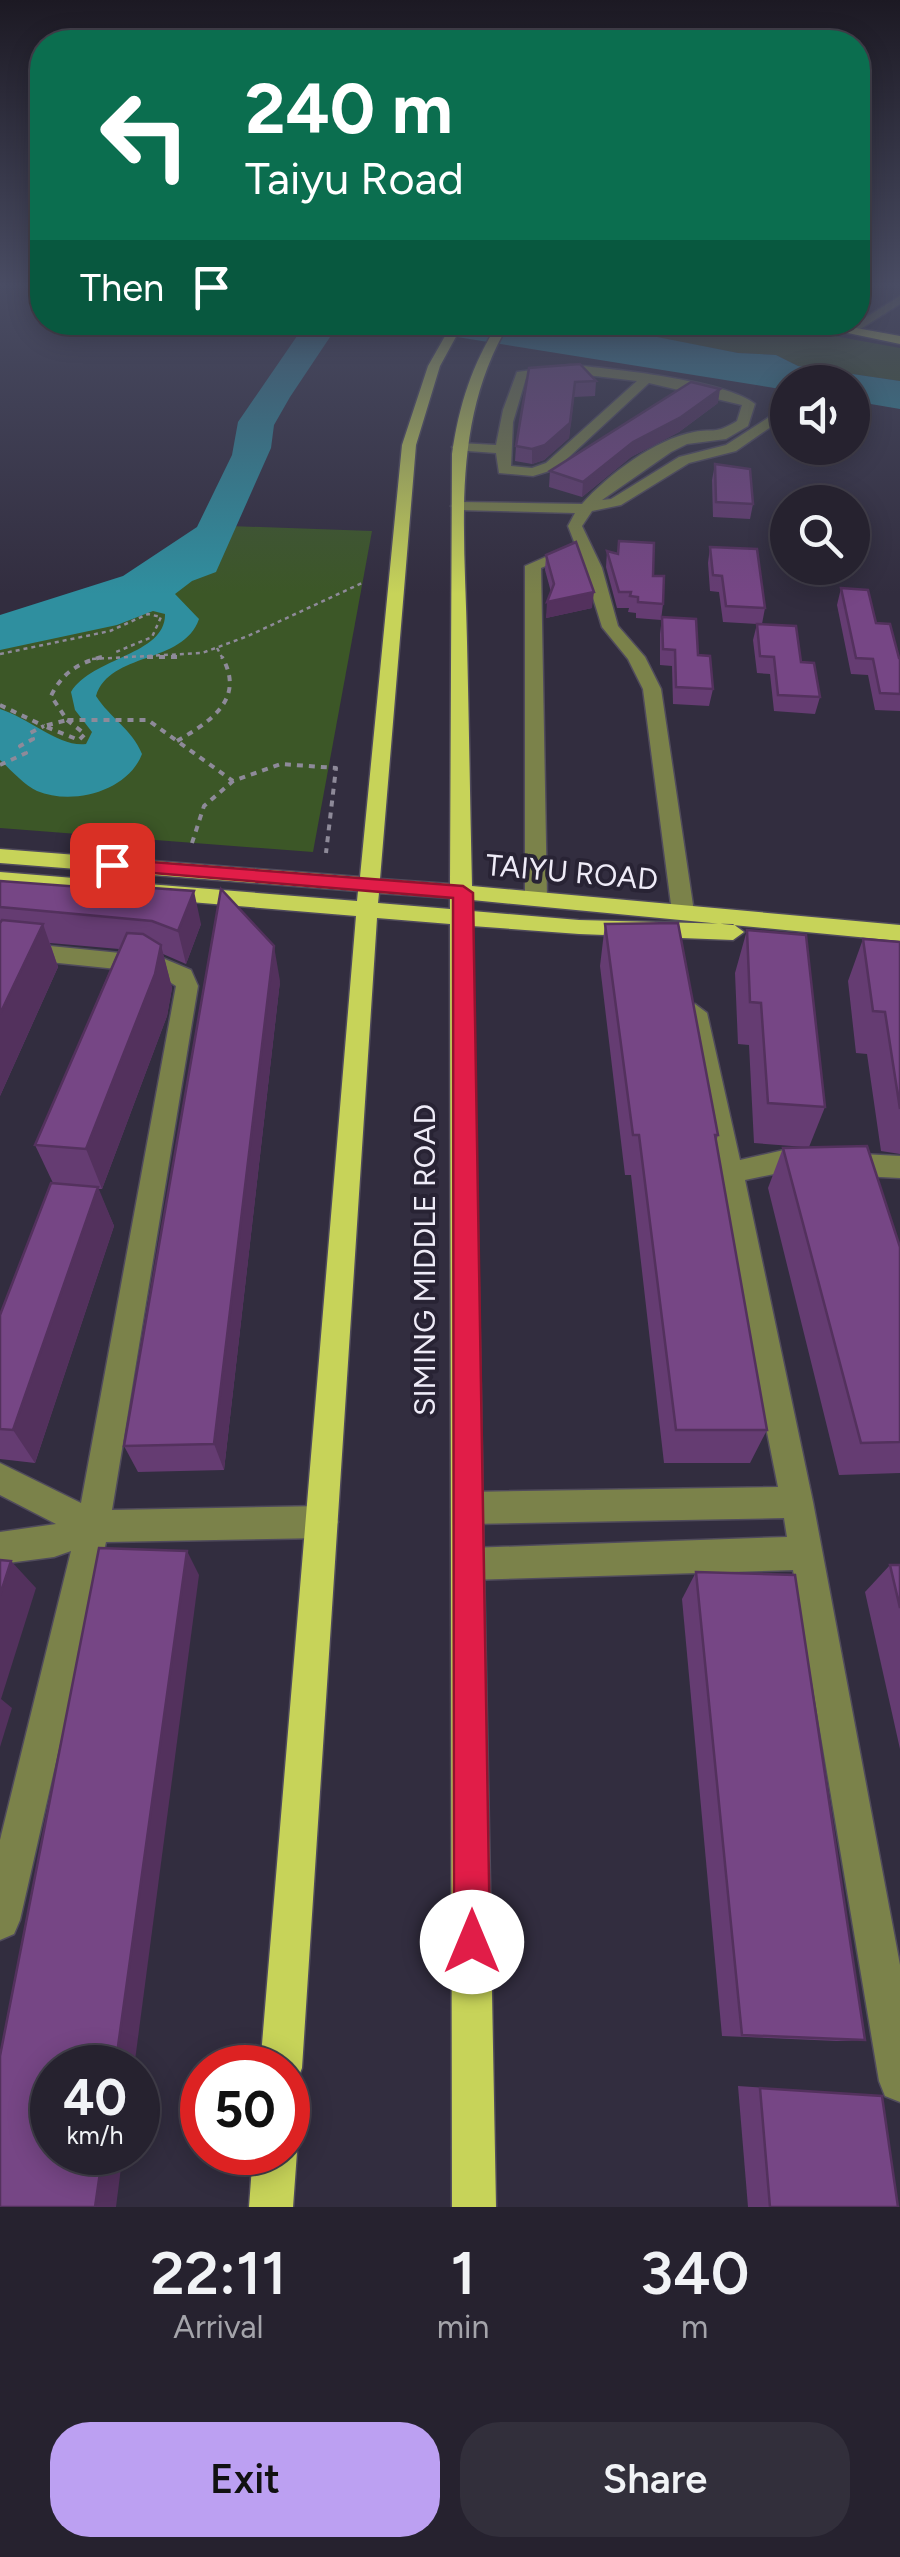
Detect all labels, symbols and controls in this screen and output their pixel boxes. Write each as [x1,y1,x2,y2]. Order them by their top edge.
text: 240 m [245,66,453,151]
icon: left [80,70,210,200]
text: Taiyu Road [245,151,464,205]
icon: arrive [184,260,239,315]
text: Then [80,265,164,311]
map controls [770,365,870,585]
button: sound [770,365,870,465]
button: search [770,485,870,585]
pin [70,823,155,908]
icon: arrive [85,838,140,893]
street label: TAIYU ROAD [484,846,660,898]
street label: SIMING MIDDLE ROAD [406,1104,443,1416]
position arrow [420,1890,524,1994]
speed limit sign: 50 [180,2045,310,2175]
text: 40 [63,2067,127,2128]
text: km/h [66,2120,124,2150]
text: 22:11 [151,2237,286,2309]
text: 1 [451,2237,476,2309]
text: 340 [640,2237,749,2309]
text: Arrival [173,2308,264,2346]
text: min [437,2308,489,2346]
text: m [681,2308,708,2346]
button: Exit [50,2422,440,2537]
button: Share [460,2422,850,2537]

